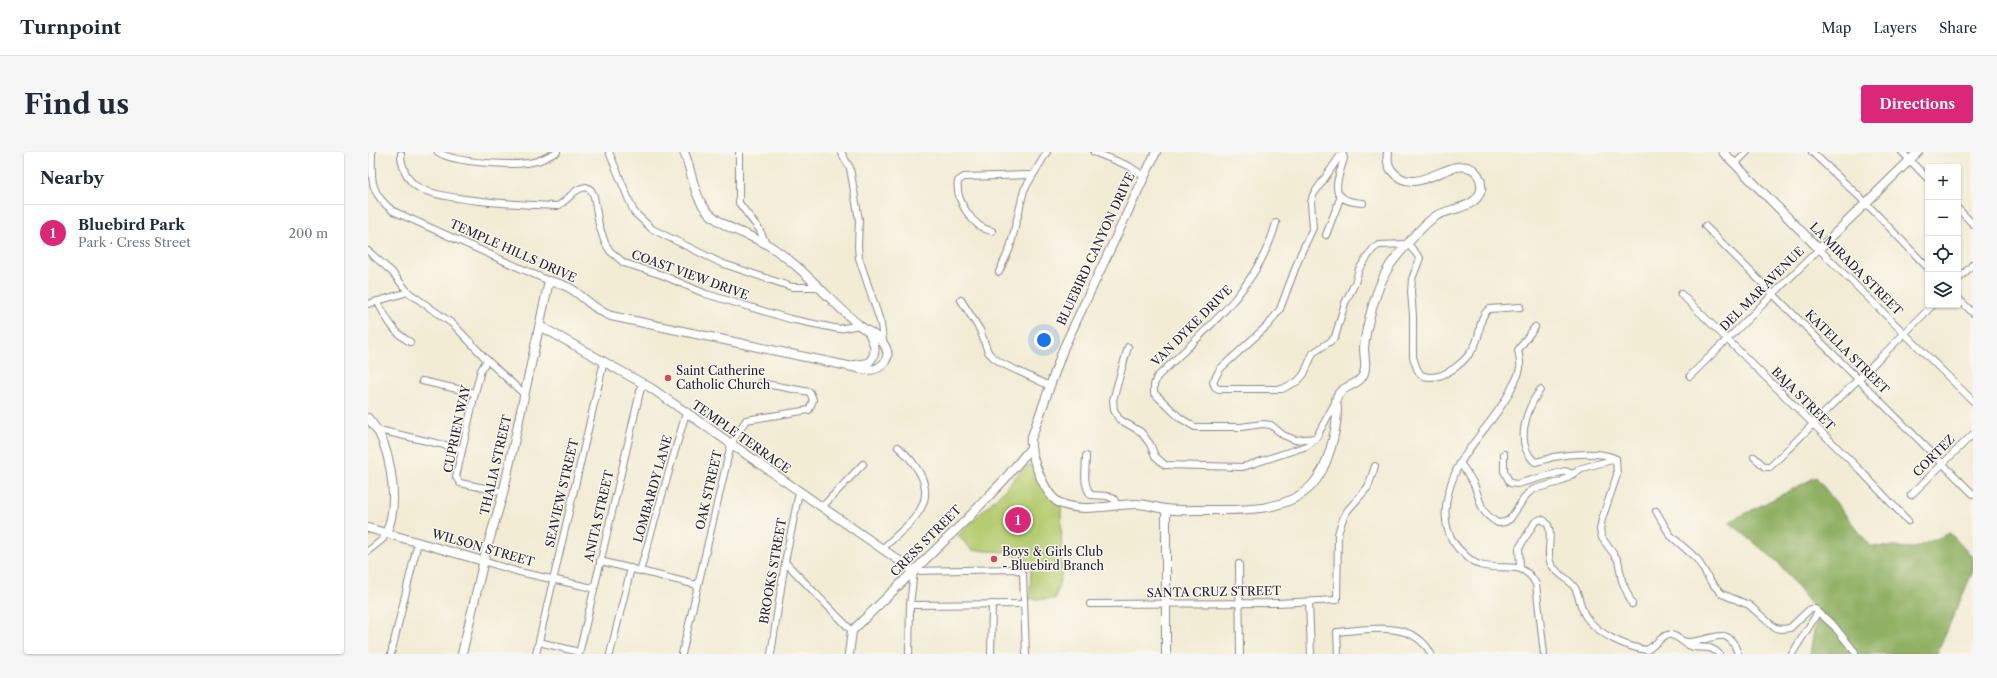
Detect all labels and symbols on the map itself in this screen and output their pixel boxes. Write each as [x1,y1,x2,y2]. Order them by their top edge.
street label: BLUEBIRD CANYON DRIVE [1053,170,1138,328]
street label: TEMPLE HILLS DRIVE [447,216,579,285]
street label: LA MIRADA STREET [1807,219,1906,318]
street label: DEL MAR AVENUE [1716,243,1807,334]
street label: COAST VIEW DRIVE [630,246,751,303]
street label: VAN DYKE DRIVE [1147,282,1235,370]
street label: KATELLA STREET [1802,307,1892,397]
your location [1034,330,1054,350]
place label: Saint Catherine Catholic Church [676,363,771,392]
street label: BAJA STREET [1769,364,1838,433]
marker: Saint Catherine Catholic Church [663,373,673,383]
street label: CUPRIEN WAY [440,383,473,474]
street label: TEMPLE TERRACE [689,397,794,476]
street label: THALIA STREET [477,413,514,517]
street label: CORTEZ [1910,432,1958,480]
street label: LOMBARDY LANE [630,433,675,544]
street label: SEAVIEW STREET [542,437,581,549]
street label: OAK STREET [692,449,725,531]
street label: ANITA STREET [580,469,616,564]
street label: CRESS STREET [887,502,964,579]
pin: 1 [1005,505,1031,535]
street label: BROOKS STREET [756,517,789,625]
street label: WILSON STREET [429,525,536,569]
place label: Boys & Girls Club - Bluebird Branch [1002,544,1104,573]
marker: Boys & Girls Club - Bluebird Branch [989,554,999,564]
street label: SANTA CRUZ STREET [1147,583,1281,600]

